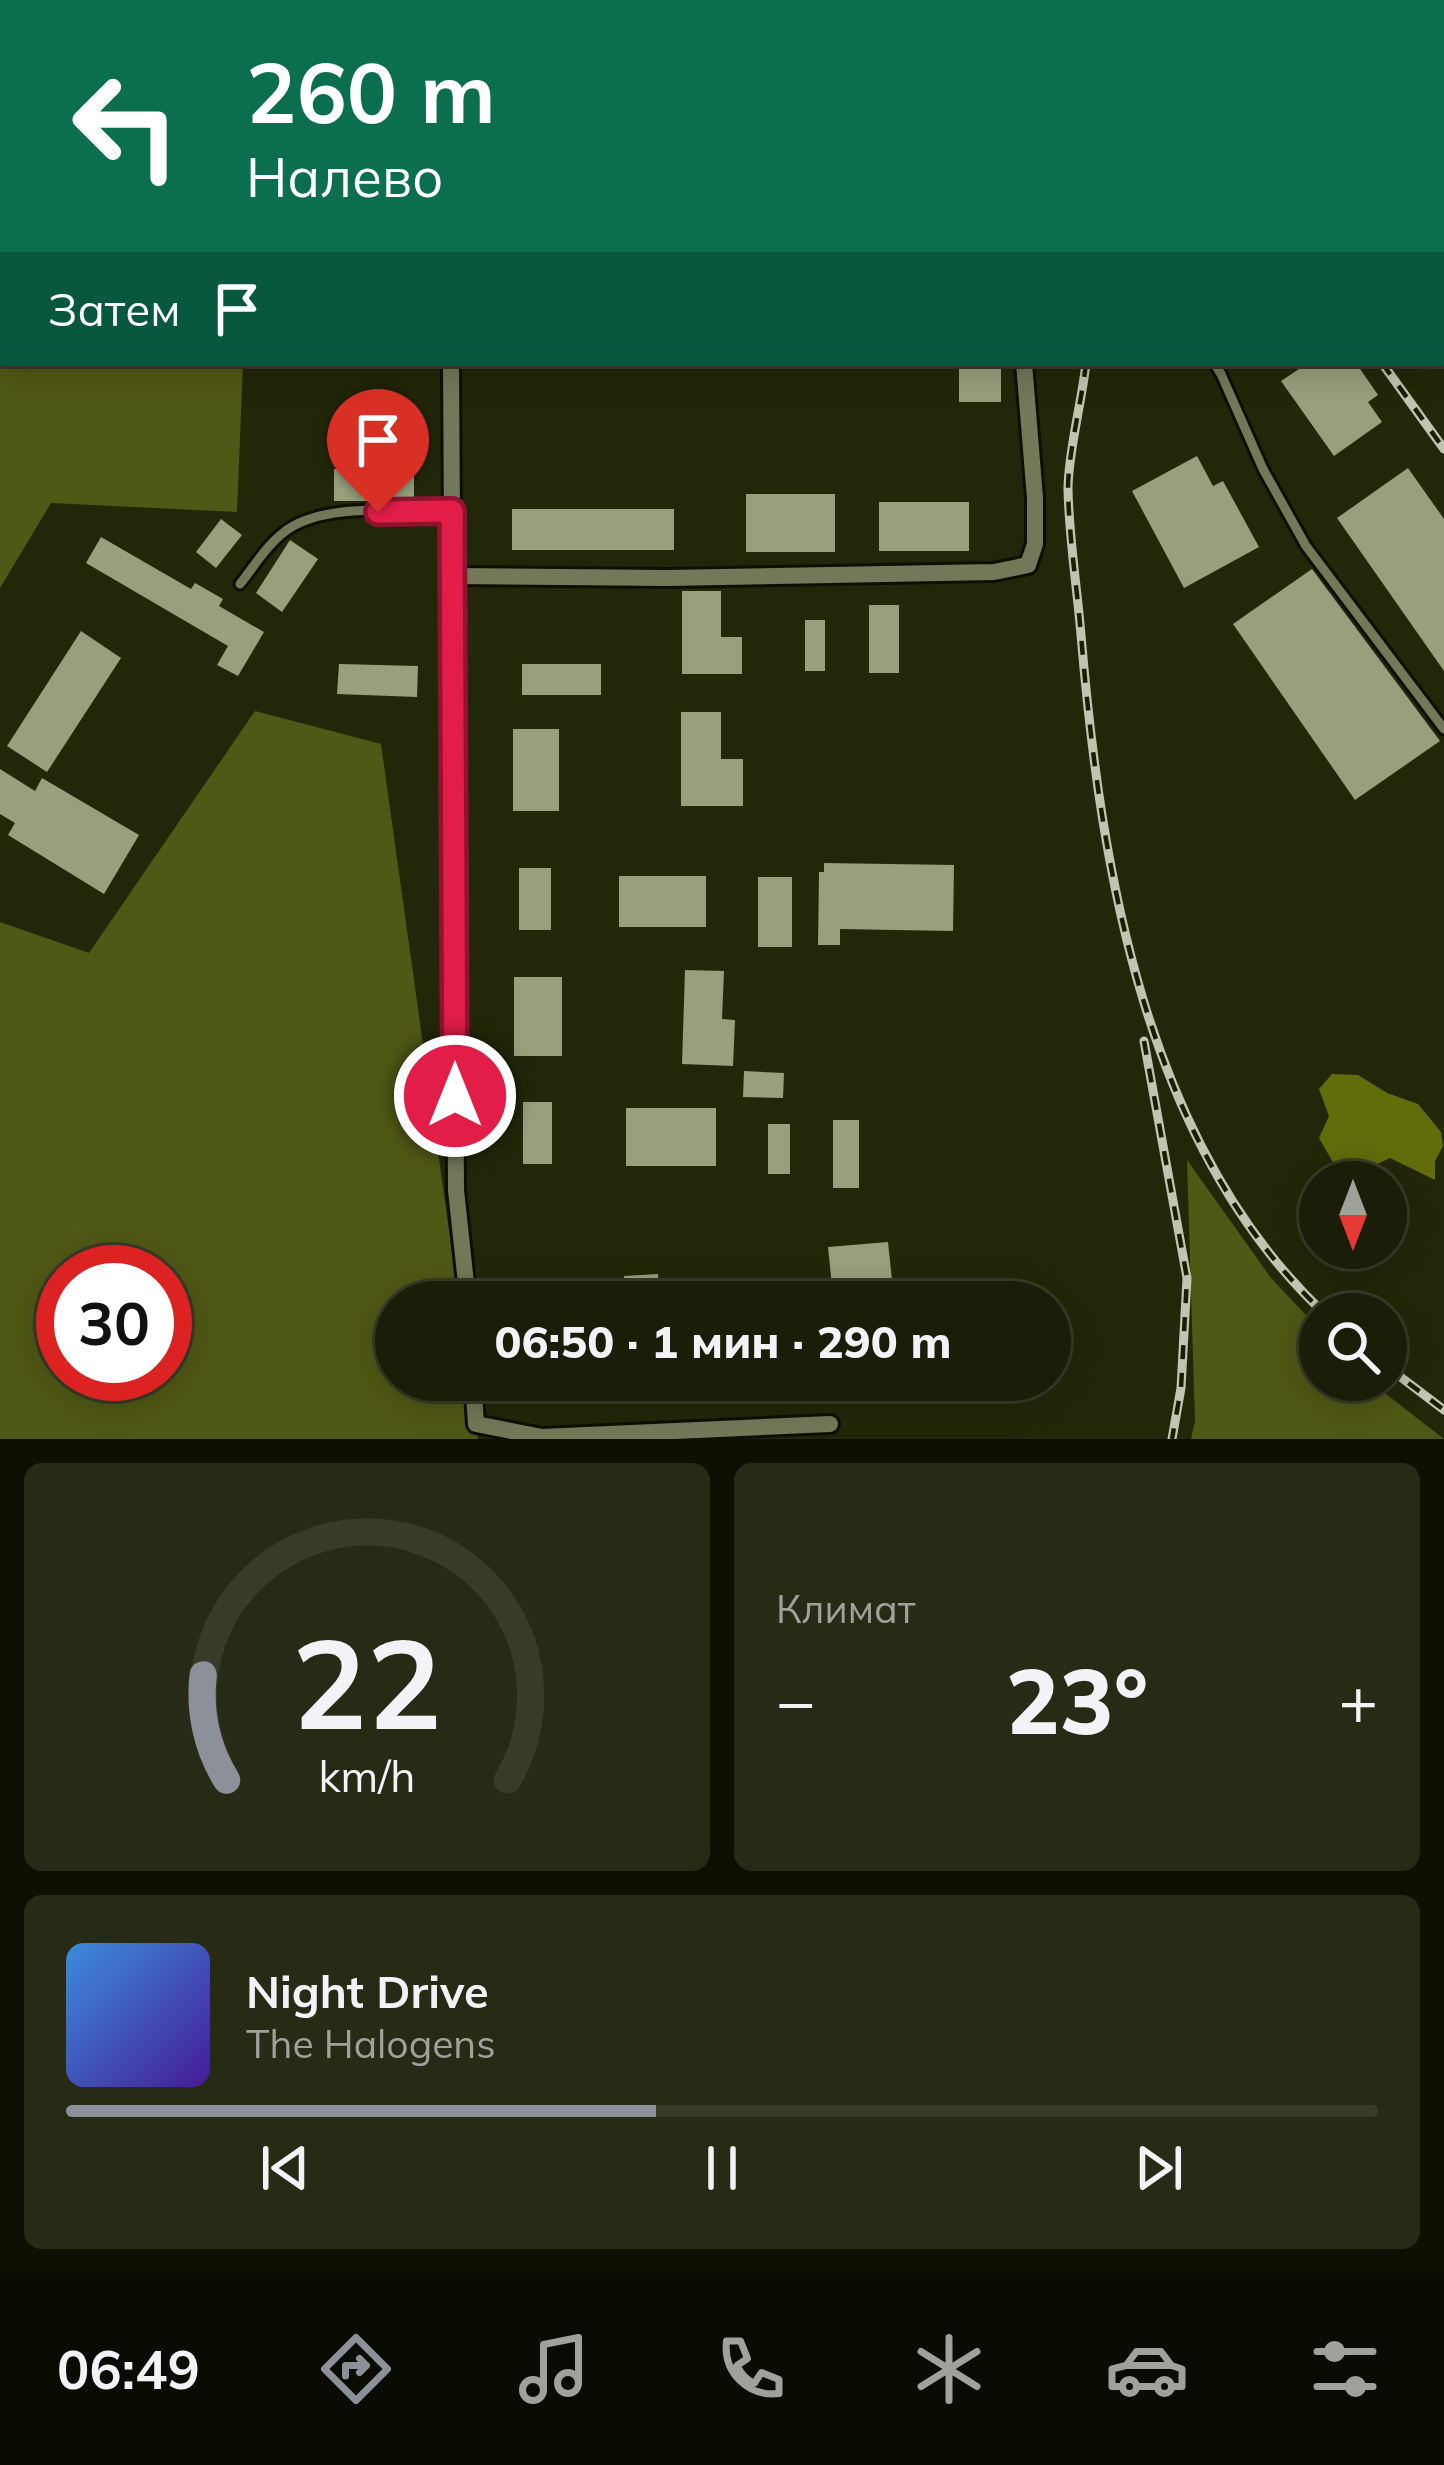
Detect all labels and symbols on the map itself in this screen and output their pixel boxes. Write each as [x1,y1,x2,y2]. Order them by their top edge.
pin [327,389,429,512]
position arrow [392,1033,518,1159]
north arrow [1299,1161,1407,1269]
speed limit sign: 30 [36,1245,192,1401]

